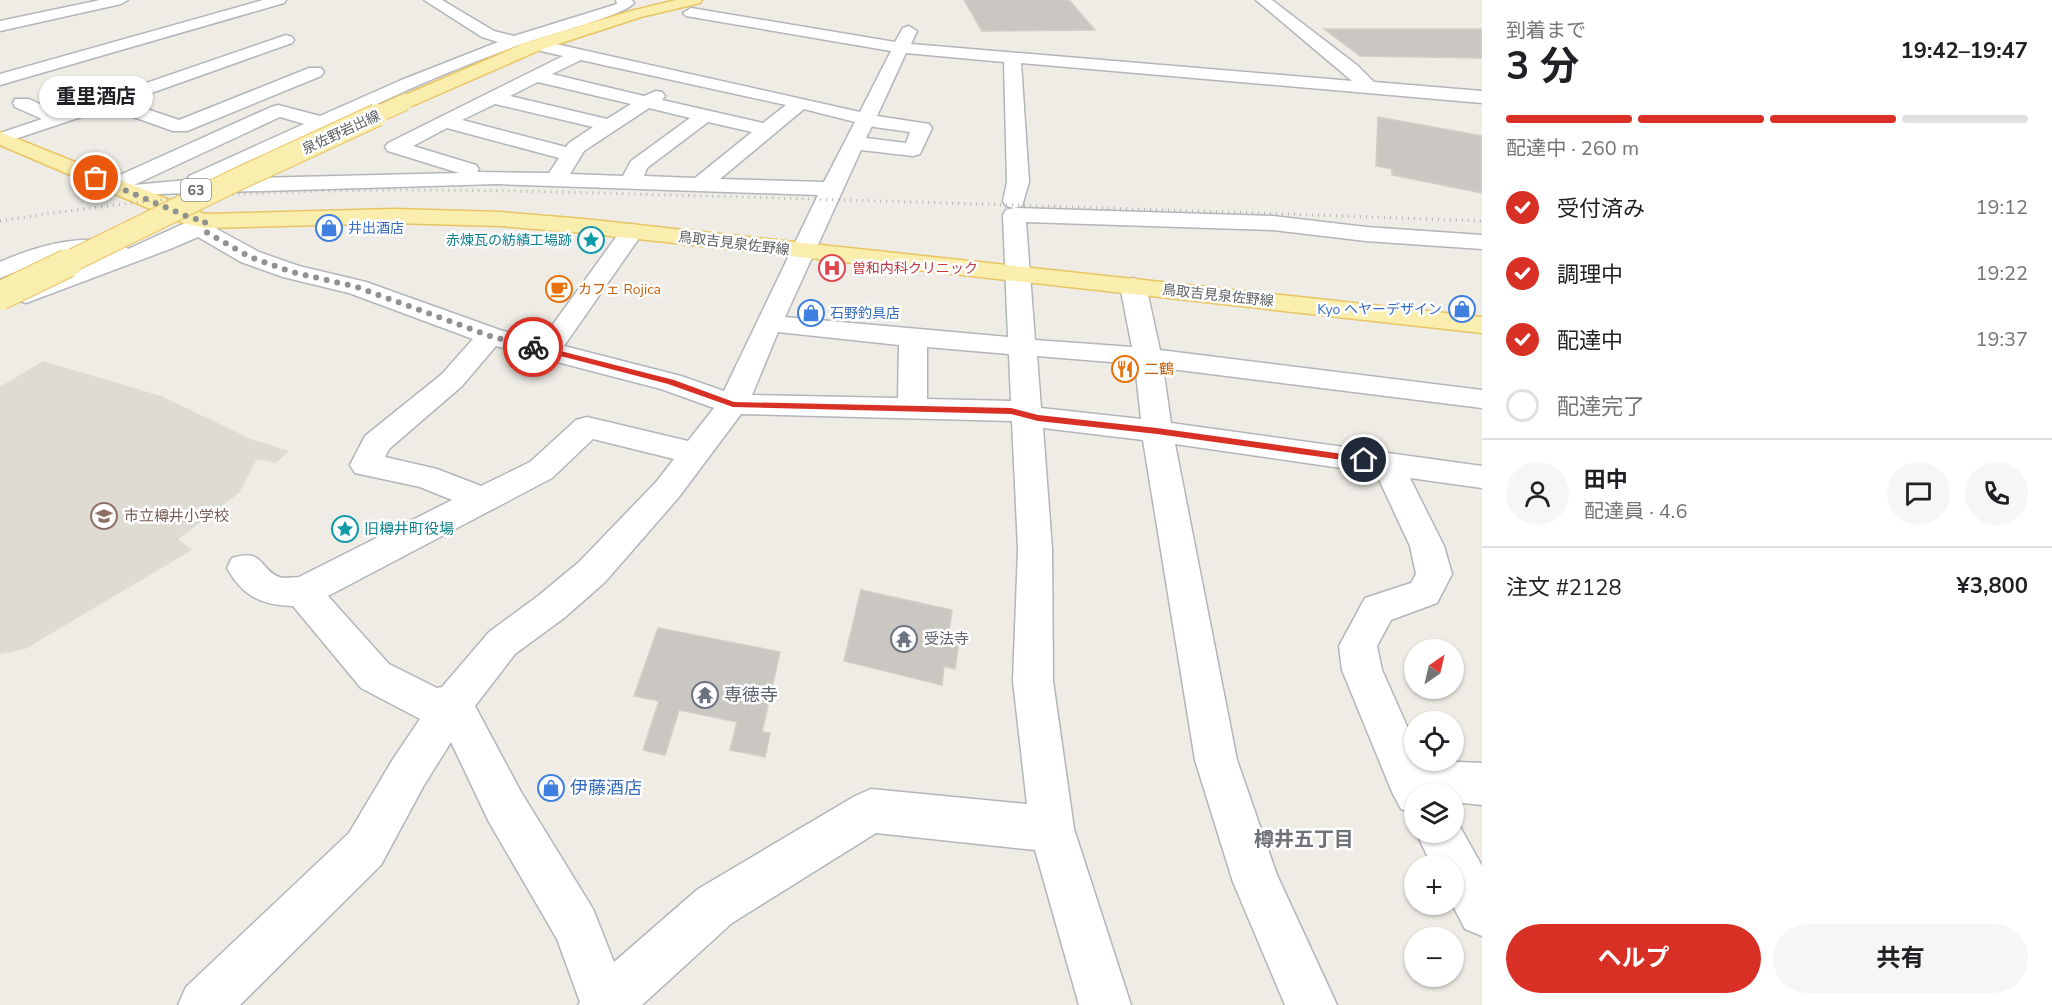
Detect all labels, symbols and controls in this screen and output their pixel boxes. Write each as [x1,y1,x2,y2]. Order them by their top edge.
text: 到着まで [1506,17,1586,44]
text: 19:42–19:47 [1900,36,2028,66]
text: 3 分 [1506,40,1579,93]
callout: 重里酒店 [39,76,153,118]
text: 重里酒店 [56,83,136,110]
street label: 泉佐野岩出線 [299,106,383,159]
text: 配達中 · 260 m [1506,135,1639,162]
pin [70,152,121,203]
icon: bag [79,161,112,194]
road number: 63 [181,179,211,201]
icon: check [1506,191,1539,224]
text: 受付済み [1557,194,1645,224]
text: 19:12 [1975,194,2028,221]
shop icon: 井出酒店 [314,213,344,243]
place label: 井出酒店 [348,219,404,238]
place icon: 赤煉瓦の紡績工場跡 [576,225,606,255]
street label: 鳥取吉見泉佐野線 [677,227,791,260]
place label: 赤煉瓦の紡績工場跡 [446,231,572,250]
hospital icon: 曽和内科クリニック [817,253,847,283]
icon: check [1506,257,1539,290]
place label: 曽和内科クリニック [852,259,978,278]
text: 調理中 [1557,260,1623,290]
text: 19:22 [1975,260,2028,287]
cafe icon: カフェ Rojica [544,274,574,304]
place label: カフェ Rojica [578,280,661,299]
street label: 鳥取吉見泉佐野線 [1161,280,1275,311]
shop icon: Kyo ヘヤーデザイン [1447,294,1477,324]
shop icon: 石野釣具店 [796,298,826,328]
place label: Kyo ヘヤーデザイン [1317,300,1442,319]
place label: 石野釣具店 [830,304,900,323]
courier [503,317,563,377]
icon: check [1506,323,1539,356]
text: 配達中 [1557,326,1623,356]
text: 19:37 [1975,326,2028,353]
icon: bike [517,331,550,364]
restaurant icon: 二鶴 [1110,354,1140,384]
place label: 二鶴 [1144,359,1174,379]
text: 配達完了 [1557,392,1645,422]
pin [1338,434,1389,485]
icon: home [1347,443,1380,476]
button: person [1506,462,1569,525]
button: chat [1887,462,1950,525]
button: phone [1965,462,2028,525]
text: 田中 [1584,465,1628,495]
text: 配達員 · 4.6 [1584,498,1687,525]
school or university icon: 市立樽井小学校 [89,501,119,531]
place label: 市立樽井小学校 [124,506,229,526]
place icon: 旧樽井町役場 [330,514,360,544]
place label: 旧樽井町役場 [364,519,454,539]
text: ¥3,800 [1957,571,2028,601]
text: 注文 #2128 [1506,573,1622,603]
temple icon: 受法寺 [889,624,919,654]
place label: 受法寺 [924,629,969,649]
north arrow [1404,639,1464,699]
map controls [1404,639,1464,987]
temple icon: 専徳寺 [690,680,720,710]
place label: 専徳寺 [724,683,778,707]
button: locate [1404,711,1464,771]
shop icon: 伊藤酒店 [536,773,566,803]
place label: 伊藤酒店 [570,776,642,800]
button: layers [1404,783,1464,843]
district label: 樽井五丁目 [1254,826,1354,853]
button: + [1404,855,1464,915]
button: ヘルプ [1506,924,1761,993]
button: 共有 [1773,924,2028,993]
button: − [1404,927,1464,987]

